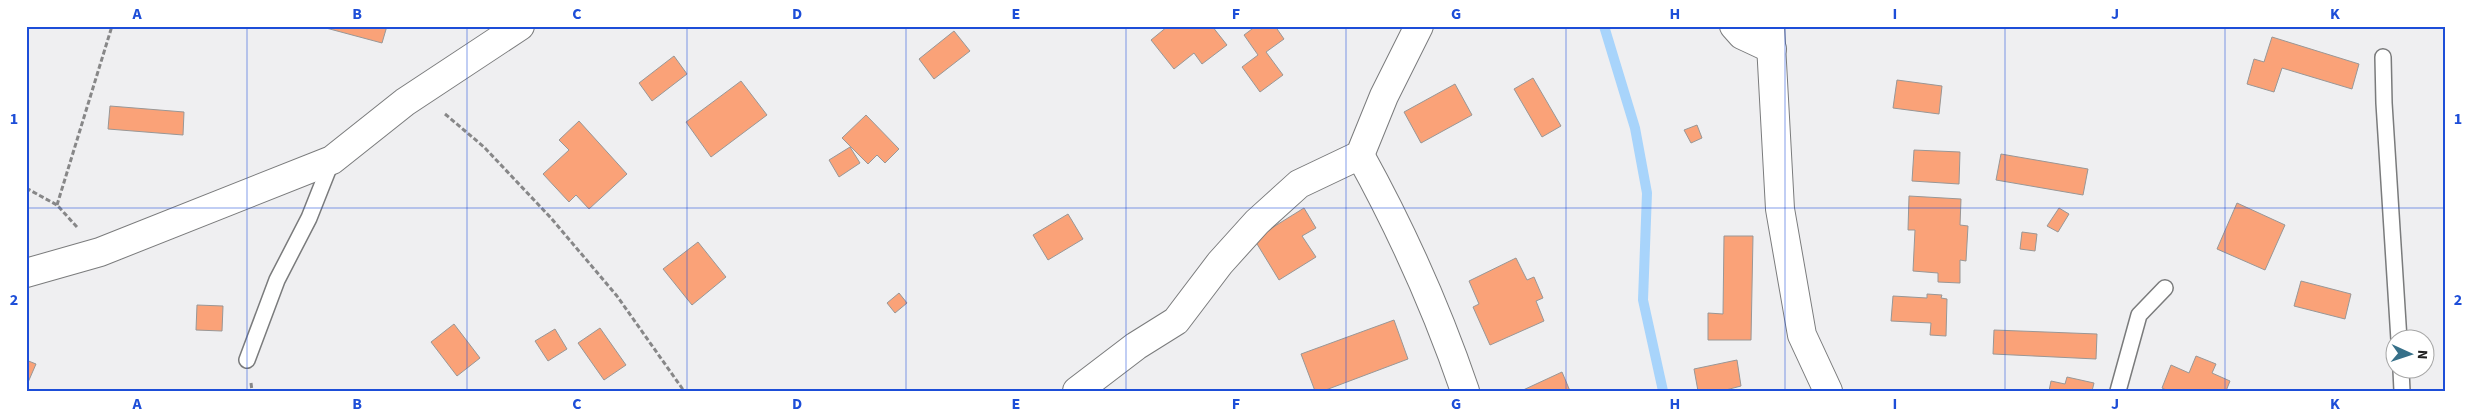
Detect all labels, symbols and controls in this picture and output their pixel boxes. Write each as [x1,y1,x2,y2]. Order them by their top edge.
text: A [131,3,142,25]
text: B [352,3,362,25]
text: C [572,3,582,25]
text: D [792,3,802,25]
text: E [1012,3,1020,25]
text: F [1232,3,1240,25]
text: G [1451,3,1461,25]
text: H [1670,3,1680,25]
text: I [1893,3,1897,25]
text: J [2111,3,2119,25]
text: K [2330,3,2340,25]
text: 1 [10,108,18,130]
text: 1 [2454,108,2462,130]
text: 2 [10,289,18,311]
text: 2 [2454,289,2462,311]
north arrow [2384,330,2434,380]
text: N [2412,349,2432,360]
text: A [131,393,142,415]
text: B [352,393,362,415]
text: C [572,393,582,415]
text: D [792,393,802,415]
text: E [1012,393,1020,415]
text: F [1232,393,1240,415]
text: G [1451,393,1461,415]
text: H [1670,393,1680,415]
text: I [1893,393,1897,415]
text: J [2111,393,2119,415]
text: K [2330,393,2340,415]

